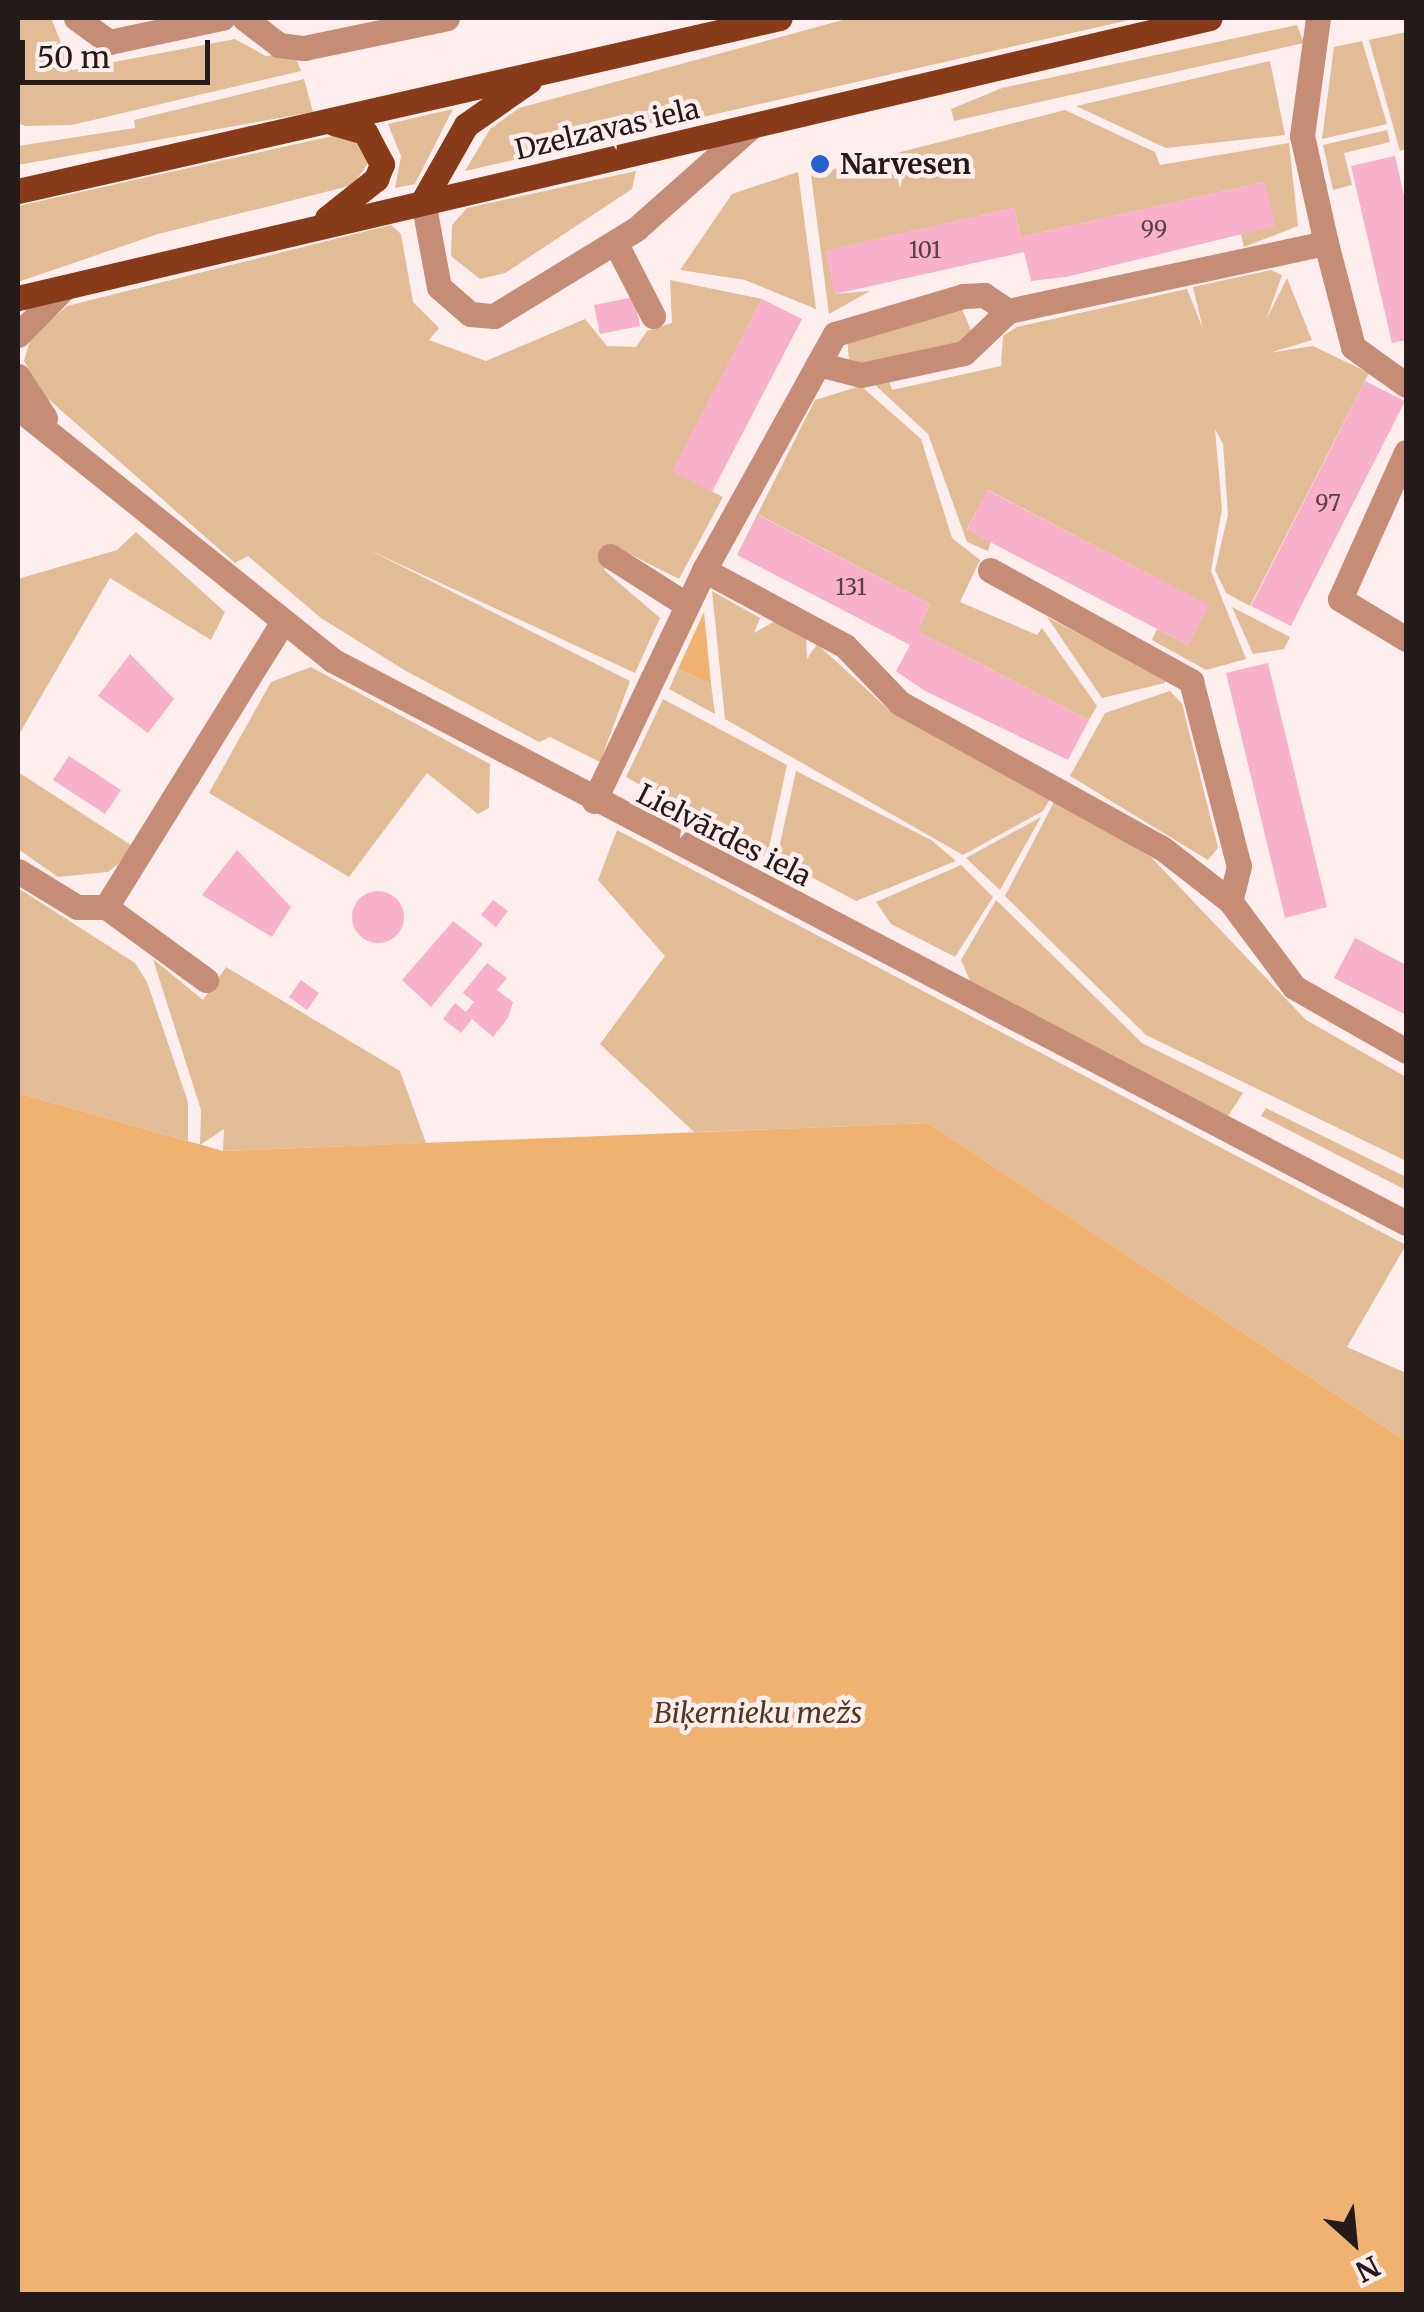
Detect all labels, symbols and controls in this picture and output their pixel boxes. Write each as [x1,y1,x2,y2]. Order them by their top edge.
scale bar [25,20,215,82]
text: 50 m [37,38,110,76]
street label: Dzelzavas iela [511,91,703,167]
place label: Narvesen [840,147,971,181]
marker: Narvesen [809,153,831,175]
house number: 99 [1141,217,1167,243]
house number: 101 [909,238,941,264]
house number: 97 [1315,491,1341,517]
house number: 131 [836,575,866,601]
street label: Lielvārdes iela [631,777,817,893]
park label: Biķernieku mežs [654,1696,862,1730]
north arrow [1304,2192,1404,2292]
text: N [1350,2248,1386,2290]

